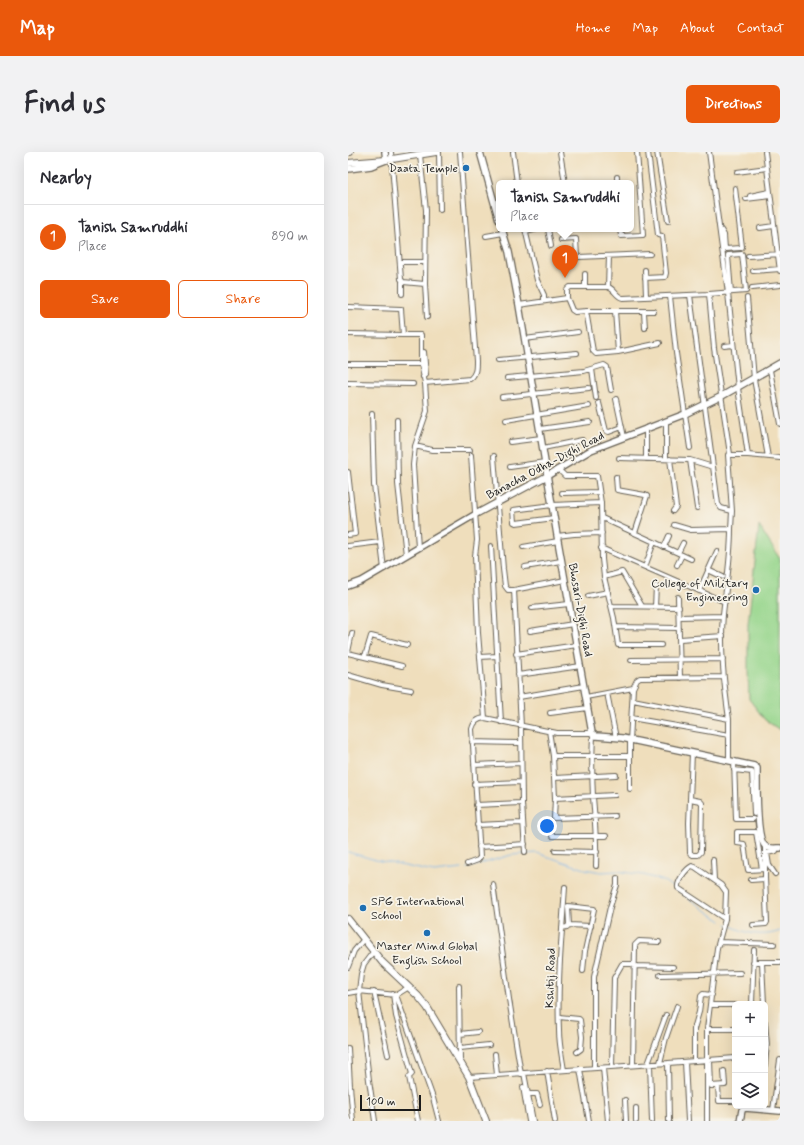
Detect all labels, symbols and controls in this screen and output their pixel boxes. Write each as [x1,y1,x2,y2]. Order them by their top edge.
text: Map [20,16,55,41]
text: Home [576,19,610,37]
text: Map [632,19,658,37]
text: About [680,19,715,37]
text: Contact [737,19,784,37]
button: Directions [686,85,780,123]
text: Find us [24,86,105,123]
place label: Daata Temple [389,161,458,177]
marker: Daata Temple [461,163,471,173]
text: Nearby [40,167,92,189]
popup [496,180,634,232]
text: Tanish Samruddhi [510,188,620,208]
text: Place [510,208,539,225]
text: Tanish Samruddhi [78,218,188,238]
text: 1 [50,228,56,245]
text: 890 m [271,228,308,245]
text: Place [78,238,107,255]
pin: 1 [552,245,578,278]
button: Save [40,280,170,318]
button: Share [178,280,308,318]
street label: Banacha Odha-Dighi Road [484,428,608,505]
street label: Bhosari-Dighi Road [563,562,596,658]
place label: College of Military Engineering [651,576,748,607]
marker: College of Military Engineering [751,585,761,595]
your location [537,816,557,836]
place label: SPG International School [371,894,464,924]
marker: SPG International School [358,903,368,913]
marker: Master Mind Global English School [422,928,432,938]
place label: Master Mind Global English School [376,939,478,970]
street label: Kshitij Road [542,948,560,1008]
map controls [732,1001,768,1109]
button: + [732,1001,768,1037]
button: − [732,1037,768,1073]
button: layers [732,1073,768,1109]
scale bar [360,1093,421,1112]
text: 100 m [366,1095,396,1109]

